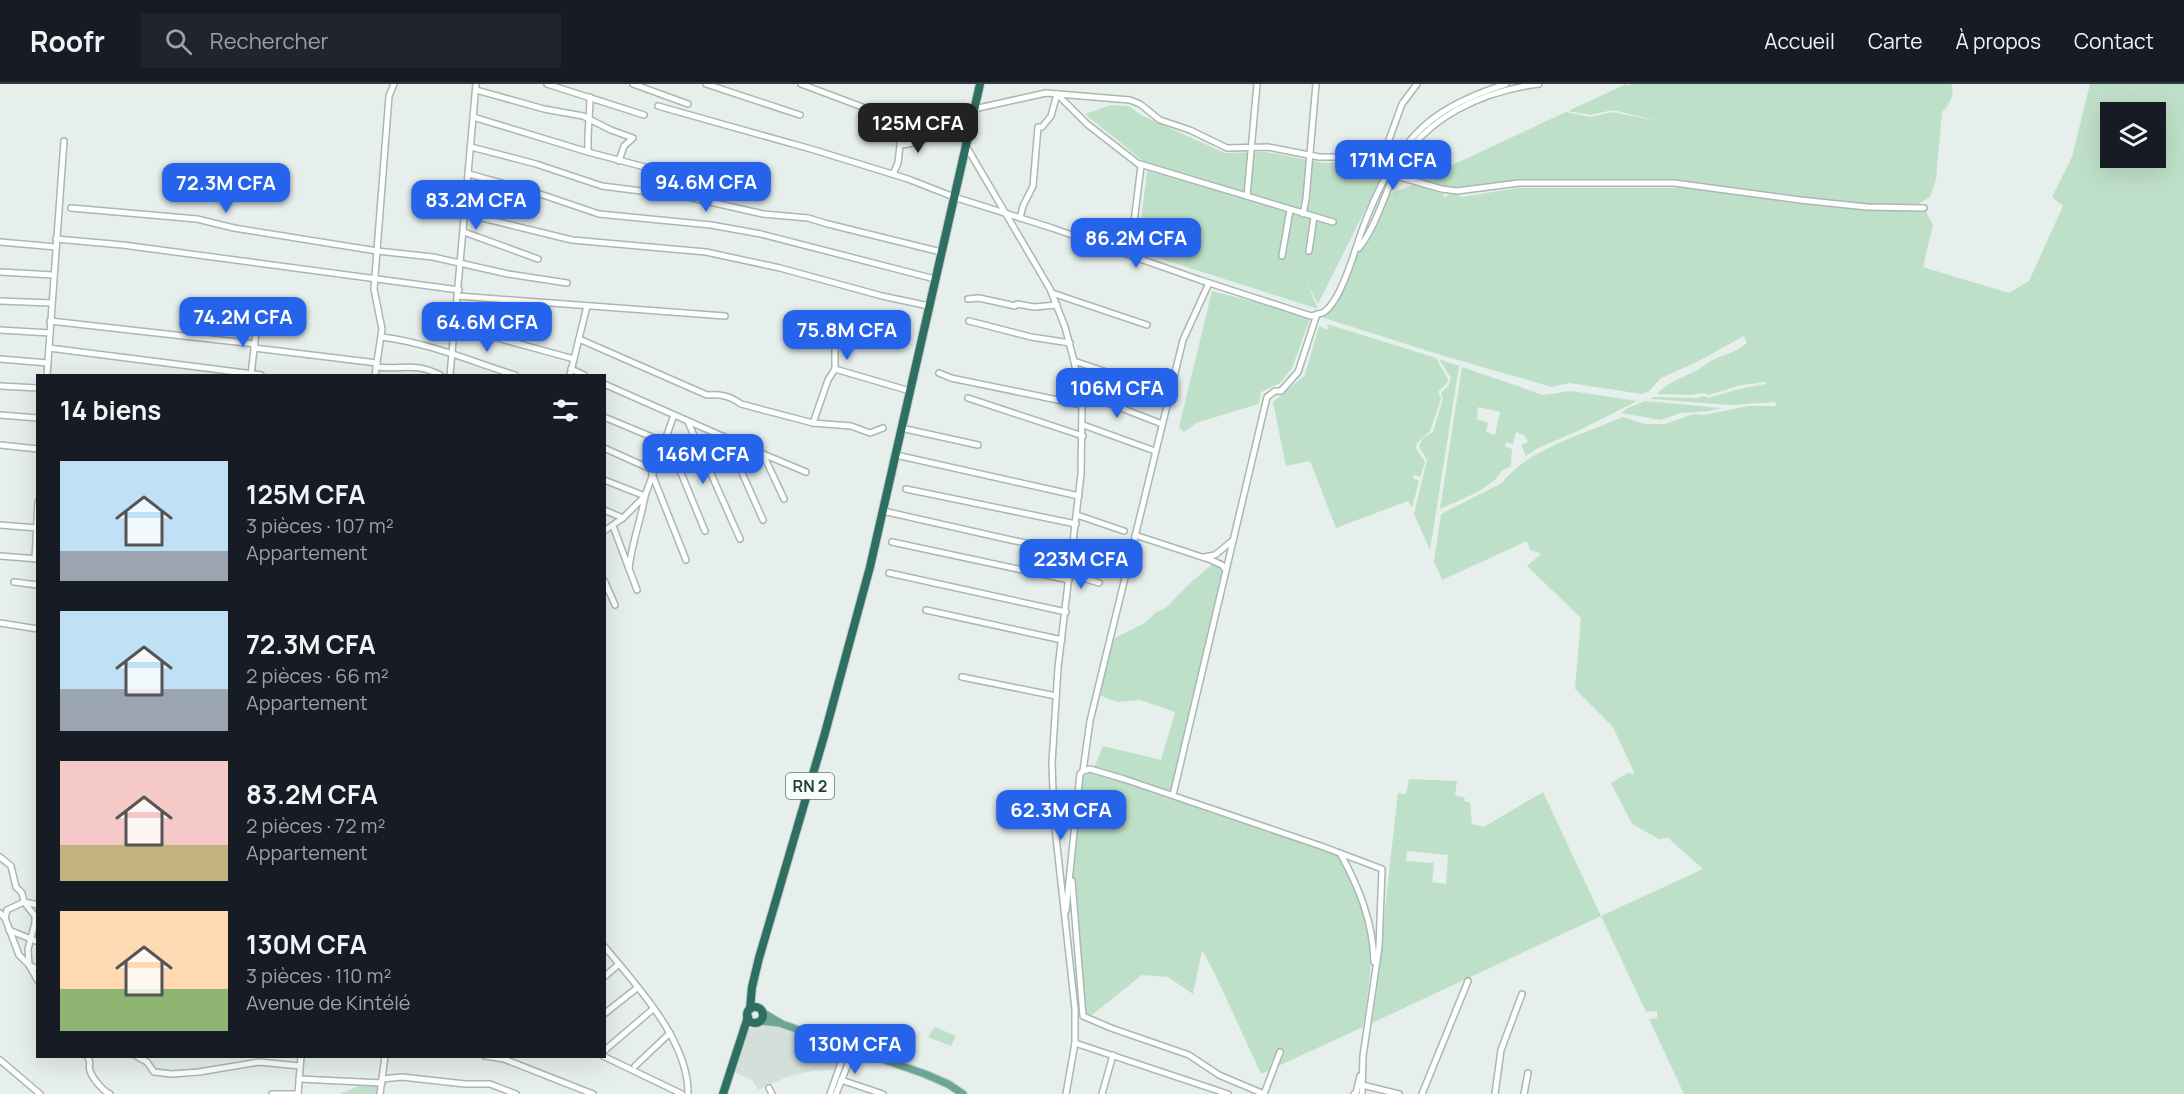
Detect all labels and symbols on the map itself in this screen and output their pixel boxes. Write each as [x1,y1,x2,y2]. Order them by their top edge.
pin: 125M CFA [856,103,980,154]
pin: 171M CFA [1331,140,1455,191]
pin: 94.6M CFA [637,162,775,213]
pin: 72.3M CFA [157,163,295,214]
pin: 83.2M CFA [407,180,545,231]
pin: 86.2M CFA [1067,218,1205,269]
pin: 74.2M CFA [174,297,312,348]
pin: 64.6M CFA [418,302,556,353]
pin: 75.8M CFA [778,310,916,361]
pin: 106M CFA [1055,368,1179,419]
pin: 146M CFA [641,434,765,485]
pin: 223M CFA [1019,539,1143,590]
road number: RN 2 [786,773,834,799]
pin: 62.3M CFA [992,790,1130,841]
pin: 130M CFA [793,1024,917,1075]

